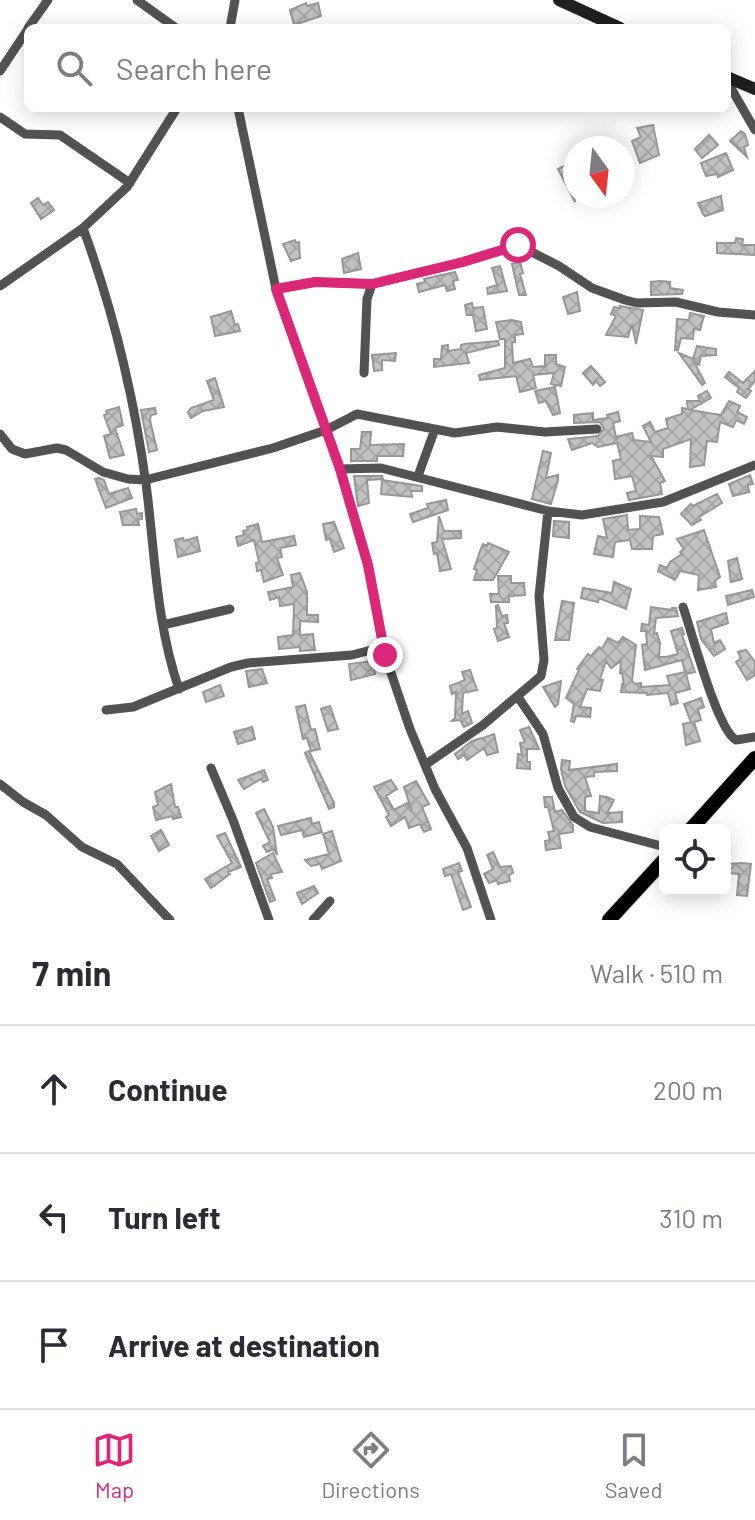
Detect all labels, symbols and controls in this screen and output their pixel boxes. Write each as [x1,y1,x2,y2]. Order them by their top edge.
search box [24,24,731,112]
icon: search [52,46,96,90]
text: Search here [116,50,272,86]
north arrow [563,136,635,208]
route start [500,227,536,263]
route end [367,637,403,673]
map controls [659,824,731,896]
button: locate [659,824,731,896]
text: 7 min [32,952,111,993]
text: Walk · 510 m [590,957,723,988]
icon: ahead [32,1067,76,1111]
text: Continue [108,1071,228,1107]
text: 200 m [653,1074,723,1105]
icon: left [32,1195,76,1239]
text: Turn left [108,1199,221,1235]
text: 310 m [659,1202,723,1233]
icon: arrive [32,1323,76,1367]
text: Arrive at destination [108,1327,380,1363]
tab: Map [92,1428,136,1502]
tab: Directions [321,1428,420,1502]
tab: Saved [605,1428,662,1502]

